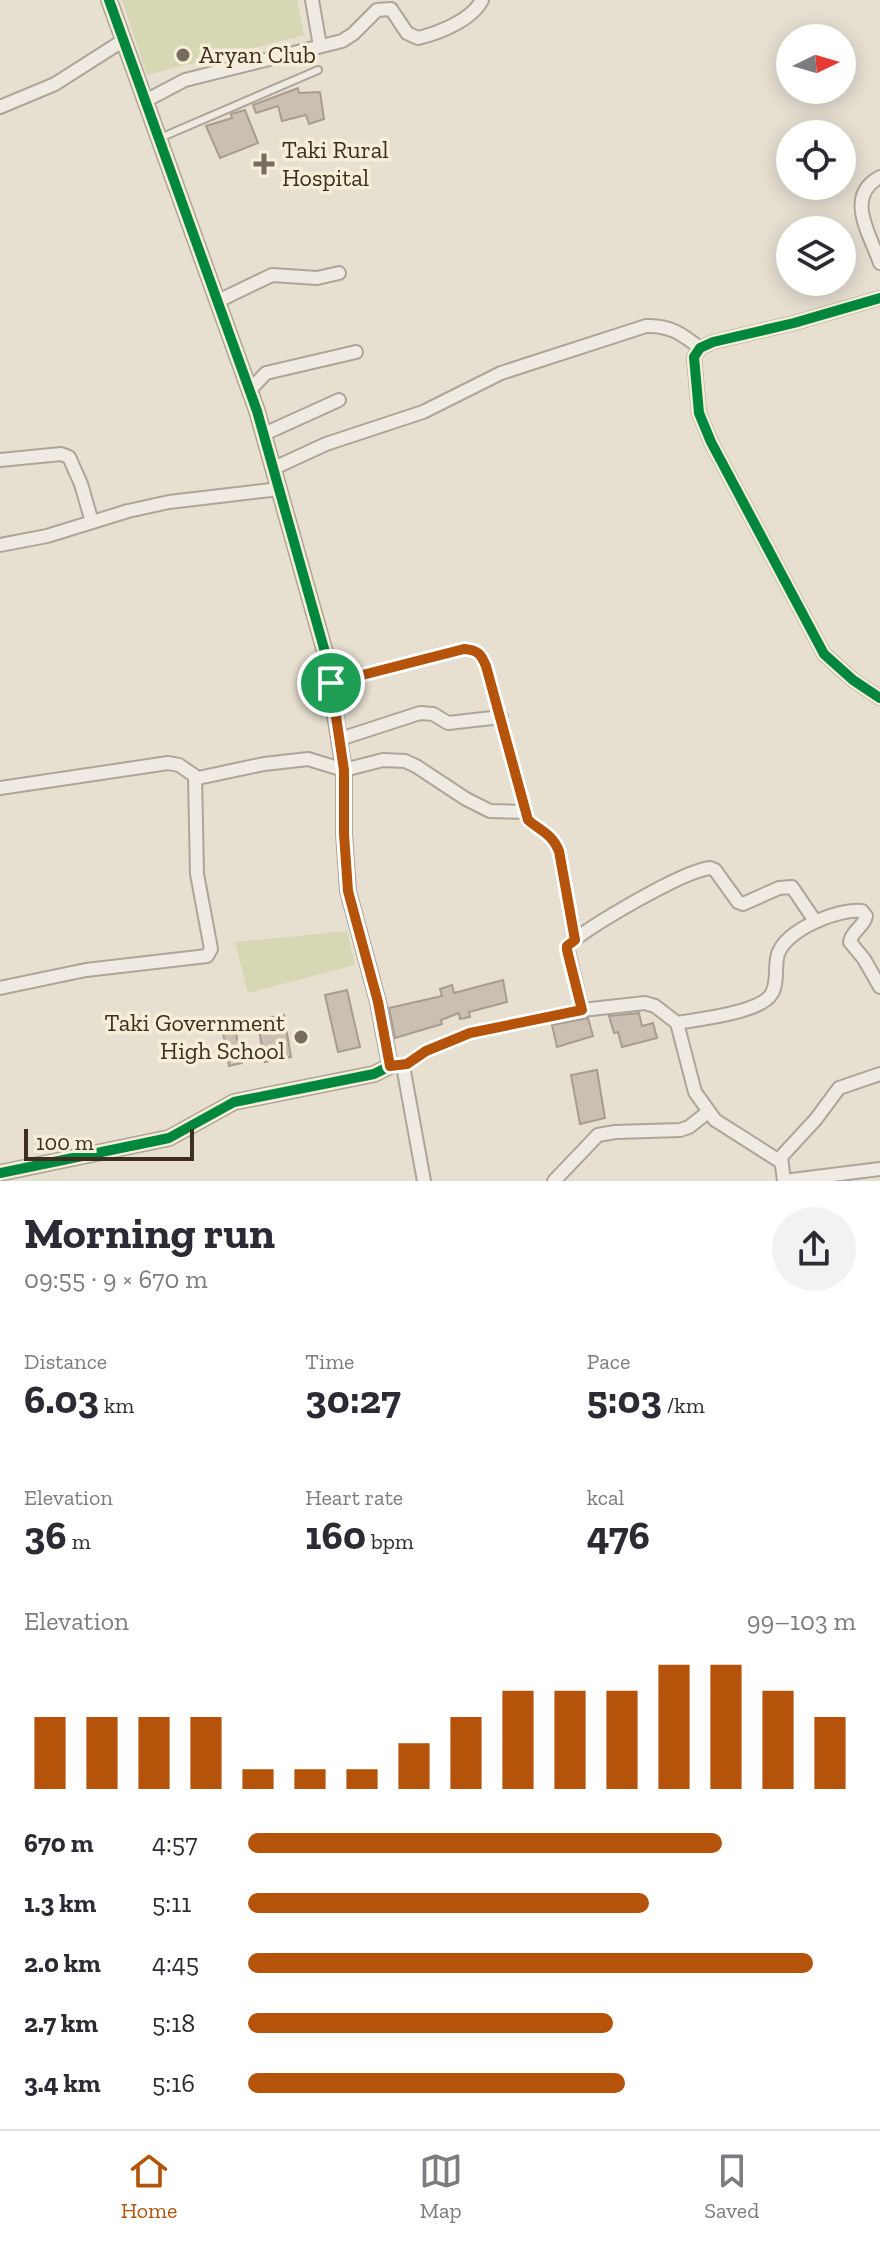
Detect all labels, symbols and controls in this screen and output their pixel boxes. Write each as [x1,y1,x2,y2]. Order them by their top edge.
north arrow [776,24,856,104]
map controls [776,24,856,296]
place label: Aryan Club [199,40,316,69]
marker: Aryan Club [174,46,192,64]
button: locate [776,120,856,200]
place label: Taki Rural Hospital [282,135,389,192]
marker: Taki Rural Hospital [253,153,275,175]
button: layers [776,216,856,296]
pin [297,649,365,717]
icon: arrive [309,661,353,705]
place label: Taki Government High School [104,1008,285,1065]
marker: Taki Government High School [292,1028,310,1046]
scale bar [24,1125,194,1161]
text: 100 m [36,1129,94,1156]
text: Morning run [24,1206,275,1259]
button: share [772,1207,856,1291]
text: 09:55 · 9 × 670 m [24,1263,208,1295]
text: Distance [24,1348,107,1375]
text: Time [305,1348,354,1375]
text: Pace [587,1348,630,1375]
text: 6.03 [24,1375,99,1423]
text: 30:27 [305,1375,401,1423]
text: 5:03 [587,1375,662,1423]
text: km [99,1392,134,1419]
text: /km [662,1392,705,1419]
text: Elevation [24,1484,113,1511]
text: Heart rate [305,1484,403,1511]
text: kcal [587,1484,624,1511]
text: 36 [24,1511,67,1559]
text: 160 [305,1511,366,1559]
text: 476 [587,1511,650,1559]
text: m [67,1528,91,1555]
text: bpm [366,1528,414,1555]
text: Elevation [24,1605,129,1637]
text: 99–103 m [747,1605,856,1637]
text: 670 m [24,1827,93,1859]
text: 4:57 [152,1827,197,1859]
text: 1.3 km [24,1887,96,1919]
text: 5:11 [152,1887,191,1919]
text: 2.0 km [24,1947,101,1979]
text: 4:45 [152,1947,199,1979]
text: 2.7 km [24,2007,98,2039]
text: 5:18 [152,2007,195,2039]
text: 3.4 km [24,2067,101,2099]
text: 5:16 [152,2067,195,2099]
tab: Home [121,2149,177,2224]
tab: Map [419,2149,463,2224]
tab: Saved [704,2149,759,2224]

